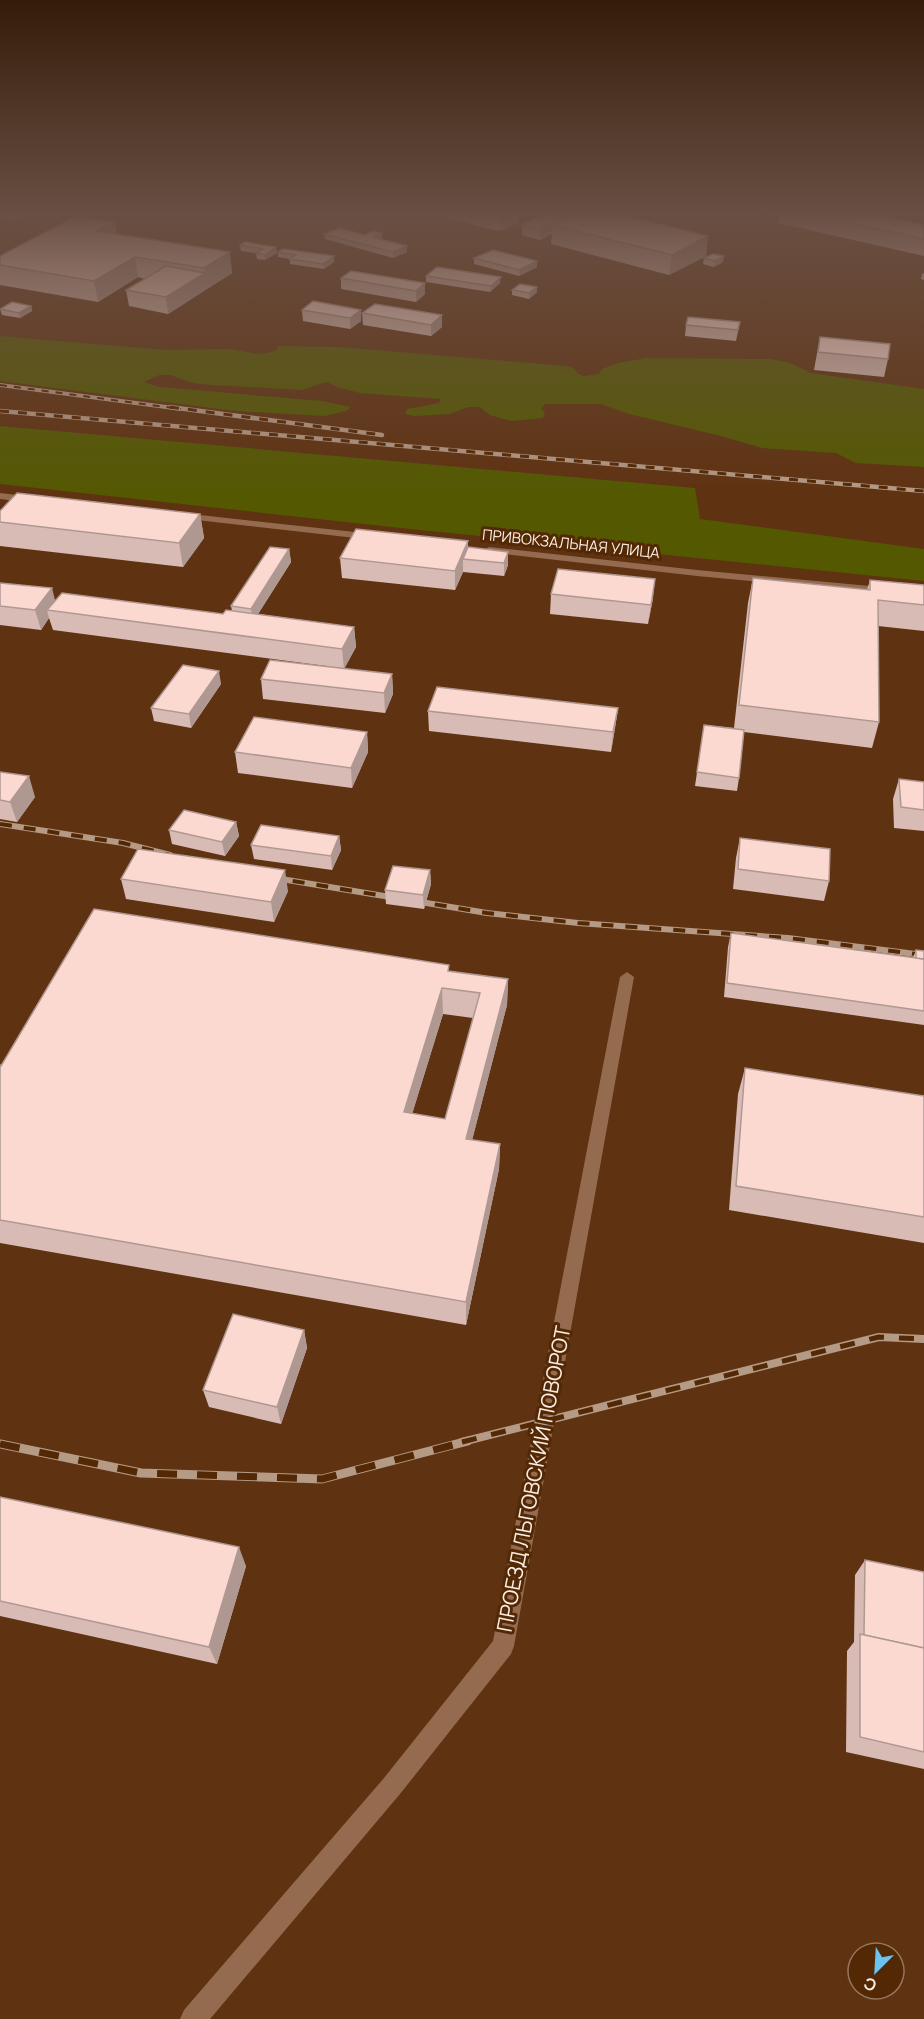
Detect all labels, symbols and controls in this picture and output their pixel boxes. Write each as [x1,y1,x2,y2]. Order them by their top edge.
street label: ПРИВОКЗАЛЬНАЯ УЛИЦА [481,524,661,563]
street label: ПРОЕЗД ЛЬГОВСКИЙ ПОВОРОТ [490,1323,577,1634]
north arrow [846,1941,906,2001]
text: С [860,1972,880,1997]

